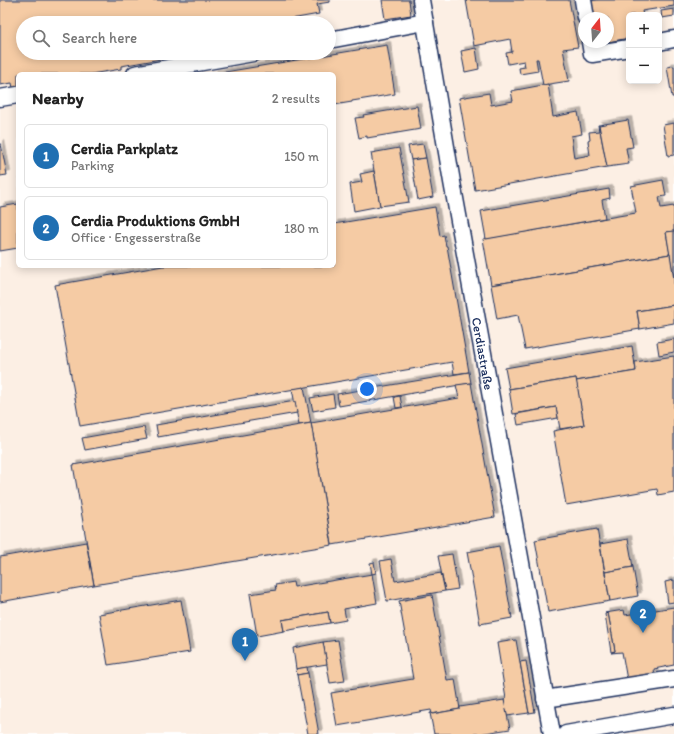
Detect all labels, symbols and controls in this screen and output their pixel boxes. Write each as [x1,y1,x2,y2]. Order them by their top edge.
north arrow [578,12,614,48]
map controls [626,12,662,84]
button: + [626,12,662,48]
search box [16,16,336,60]
icon: search [30,27,52,49]
text: Search here [62,29,137,47]
button: − [626,48,662,84]
text: Nearby [32,88,84,108]
text: 2 results [272,91,320,106]
text: Cerdia Parkplatz [71,140,178,158]
text: 1 [43,149,49,164]
text: 150 m [284,149,319,164]
text: Parking [71,158,114,173]
text: Cerdia Produktions GmbH [71,212,240,230]
text: 2 [43,221,49,236]
text: 180 m [284,221,319,236]
text: Office · Engesserstraße [71,230,201,245]
street label: Cerdiastraße [469,316,497,391]
your location [357,379,377,399]
pin: 2 [630,600,656,633]
pin: 1 [232,628,258,661]

